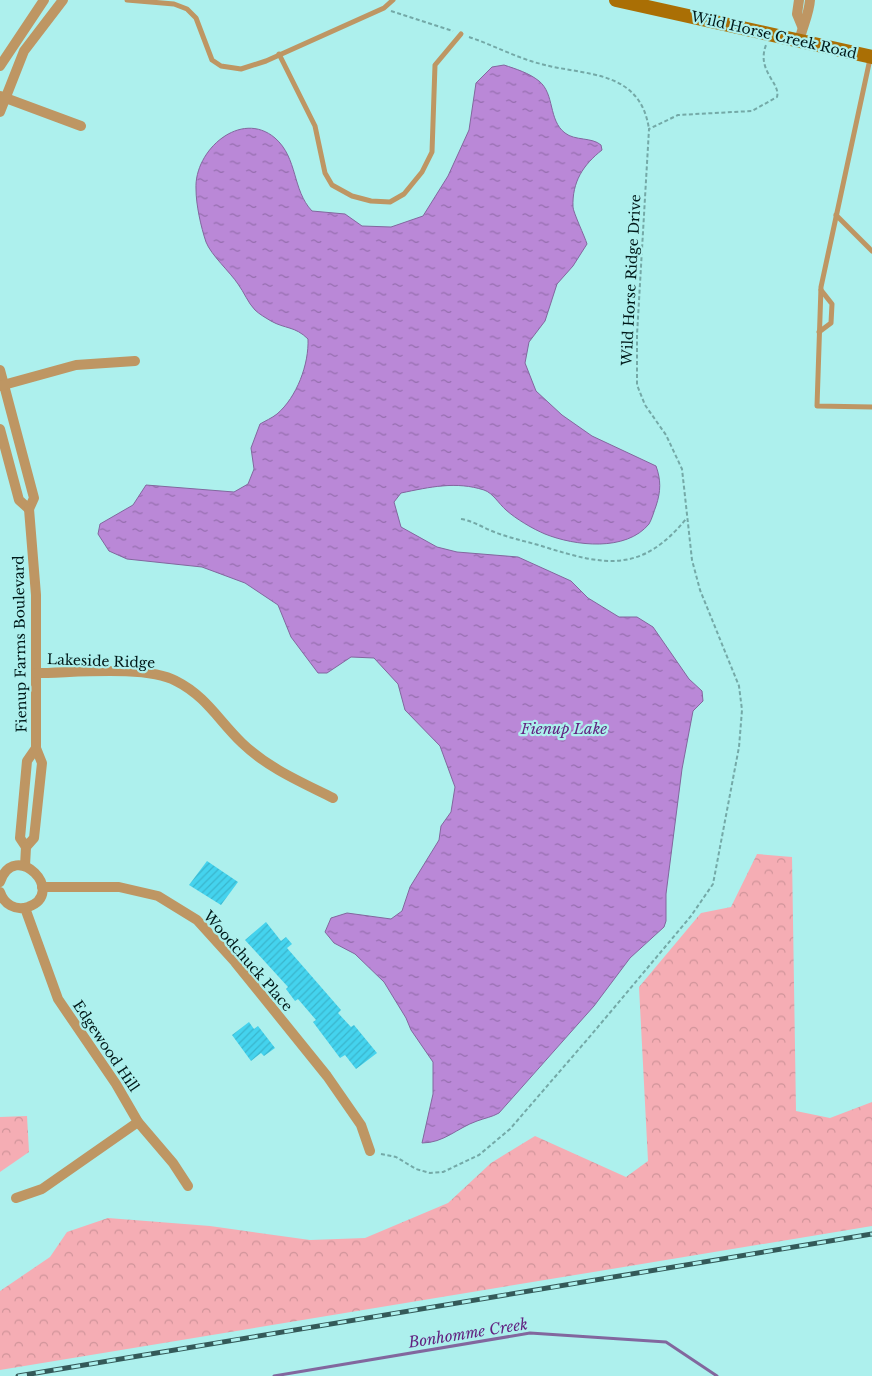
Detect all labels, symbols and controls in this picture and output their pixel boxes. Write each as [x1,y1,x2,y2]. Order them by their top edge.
street label: Wild Horse Creek Road [688,7,859,63]
street label: Wild Horse Ridge Drive [617,194,644,367]
street label: Fienup Farms Boulevard [9,555,31,733]
street label: Lakeside Ridge [47,650,155,672]
water label: Fienup Lake [520,719,607,738]
street label: Woodchuck Place [199,906,296,1015]
street label: Edgewood Hill [69,997,143,1095]
water label: Bonhomme Creek [406,1314,529,1352]

